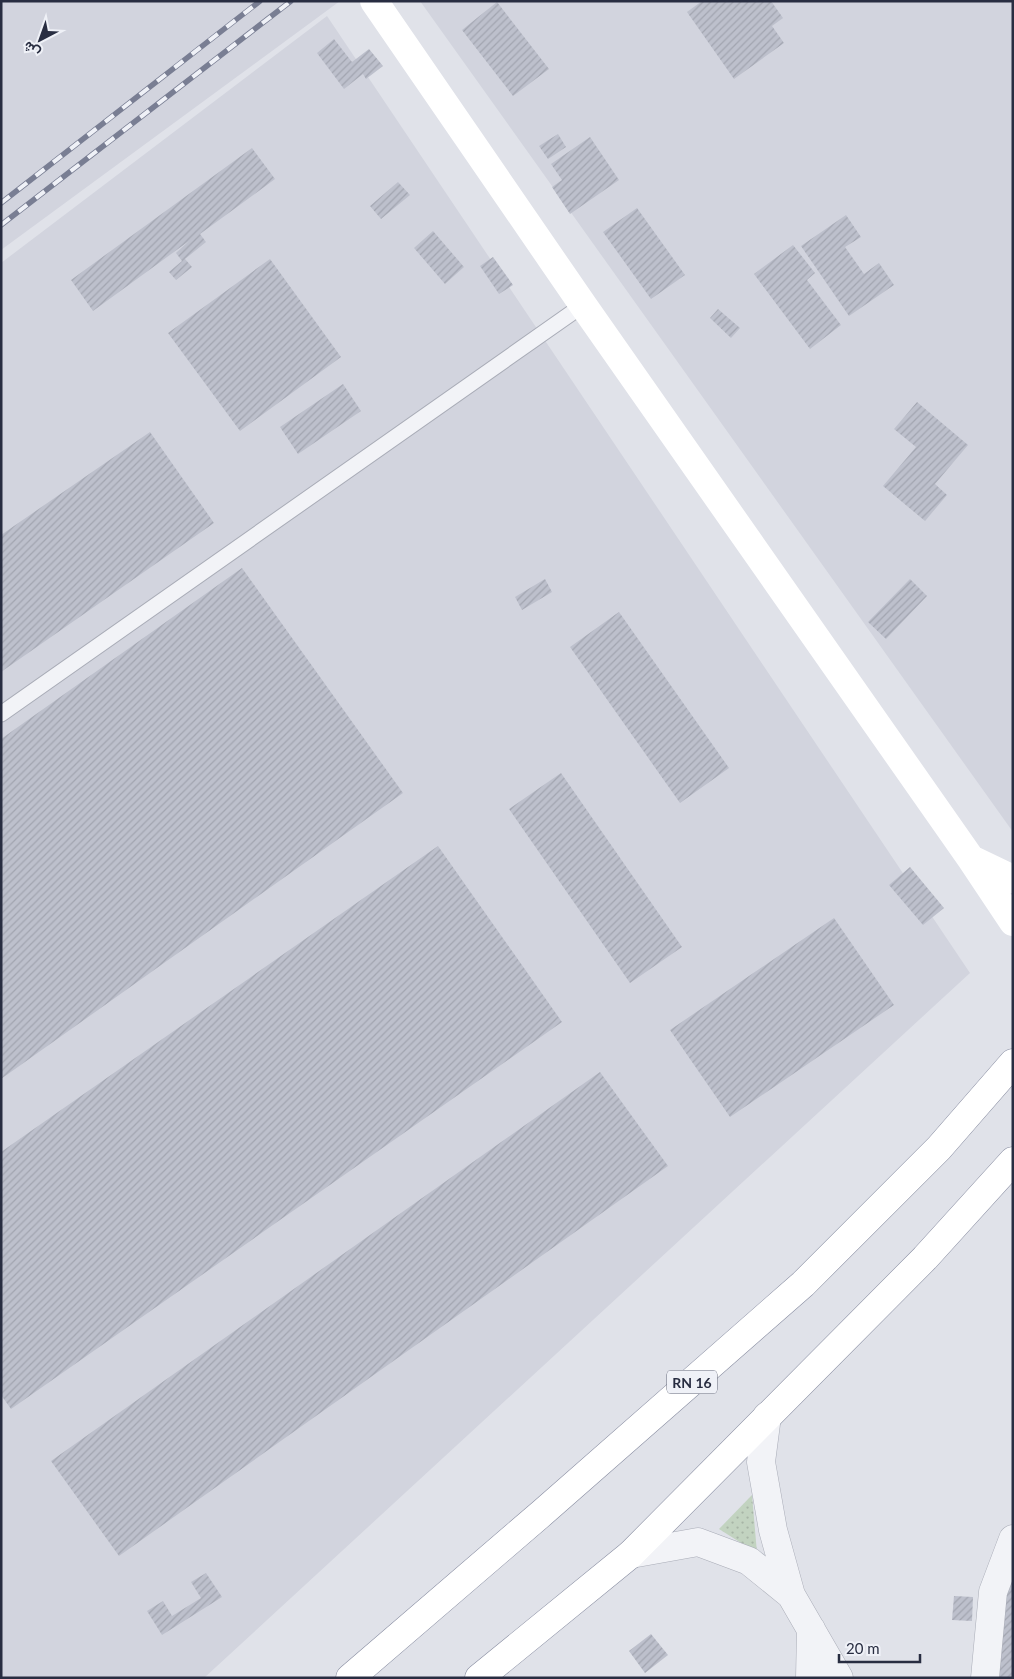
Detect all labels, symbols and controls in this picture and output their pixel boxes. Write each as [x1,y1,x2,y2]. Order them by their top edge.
north arrow [15,15,65,65]
text: ش [19,37,44,62]
road number: RN 16 [667,1370,717,1394]
scale bar [839,1632,920,1664]
text: 20 m [846,1639,880,1657]

